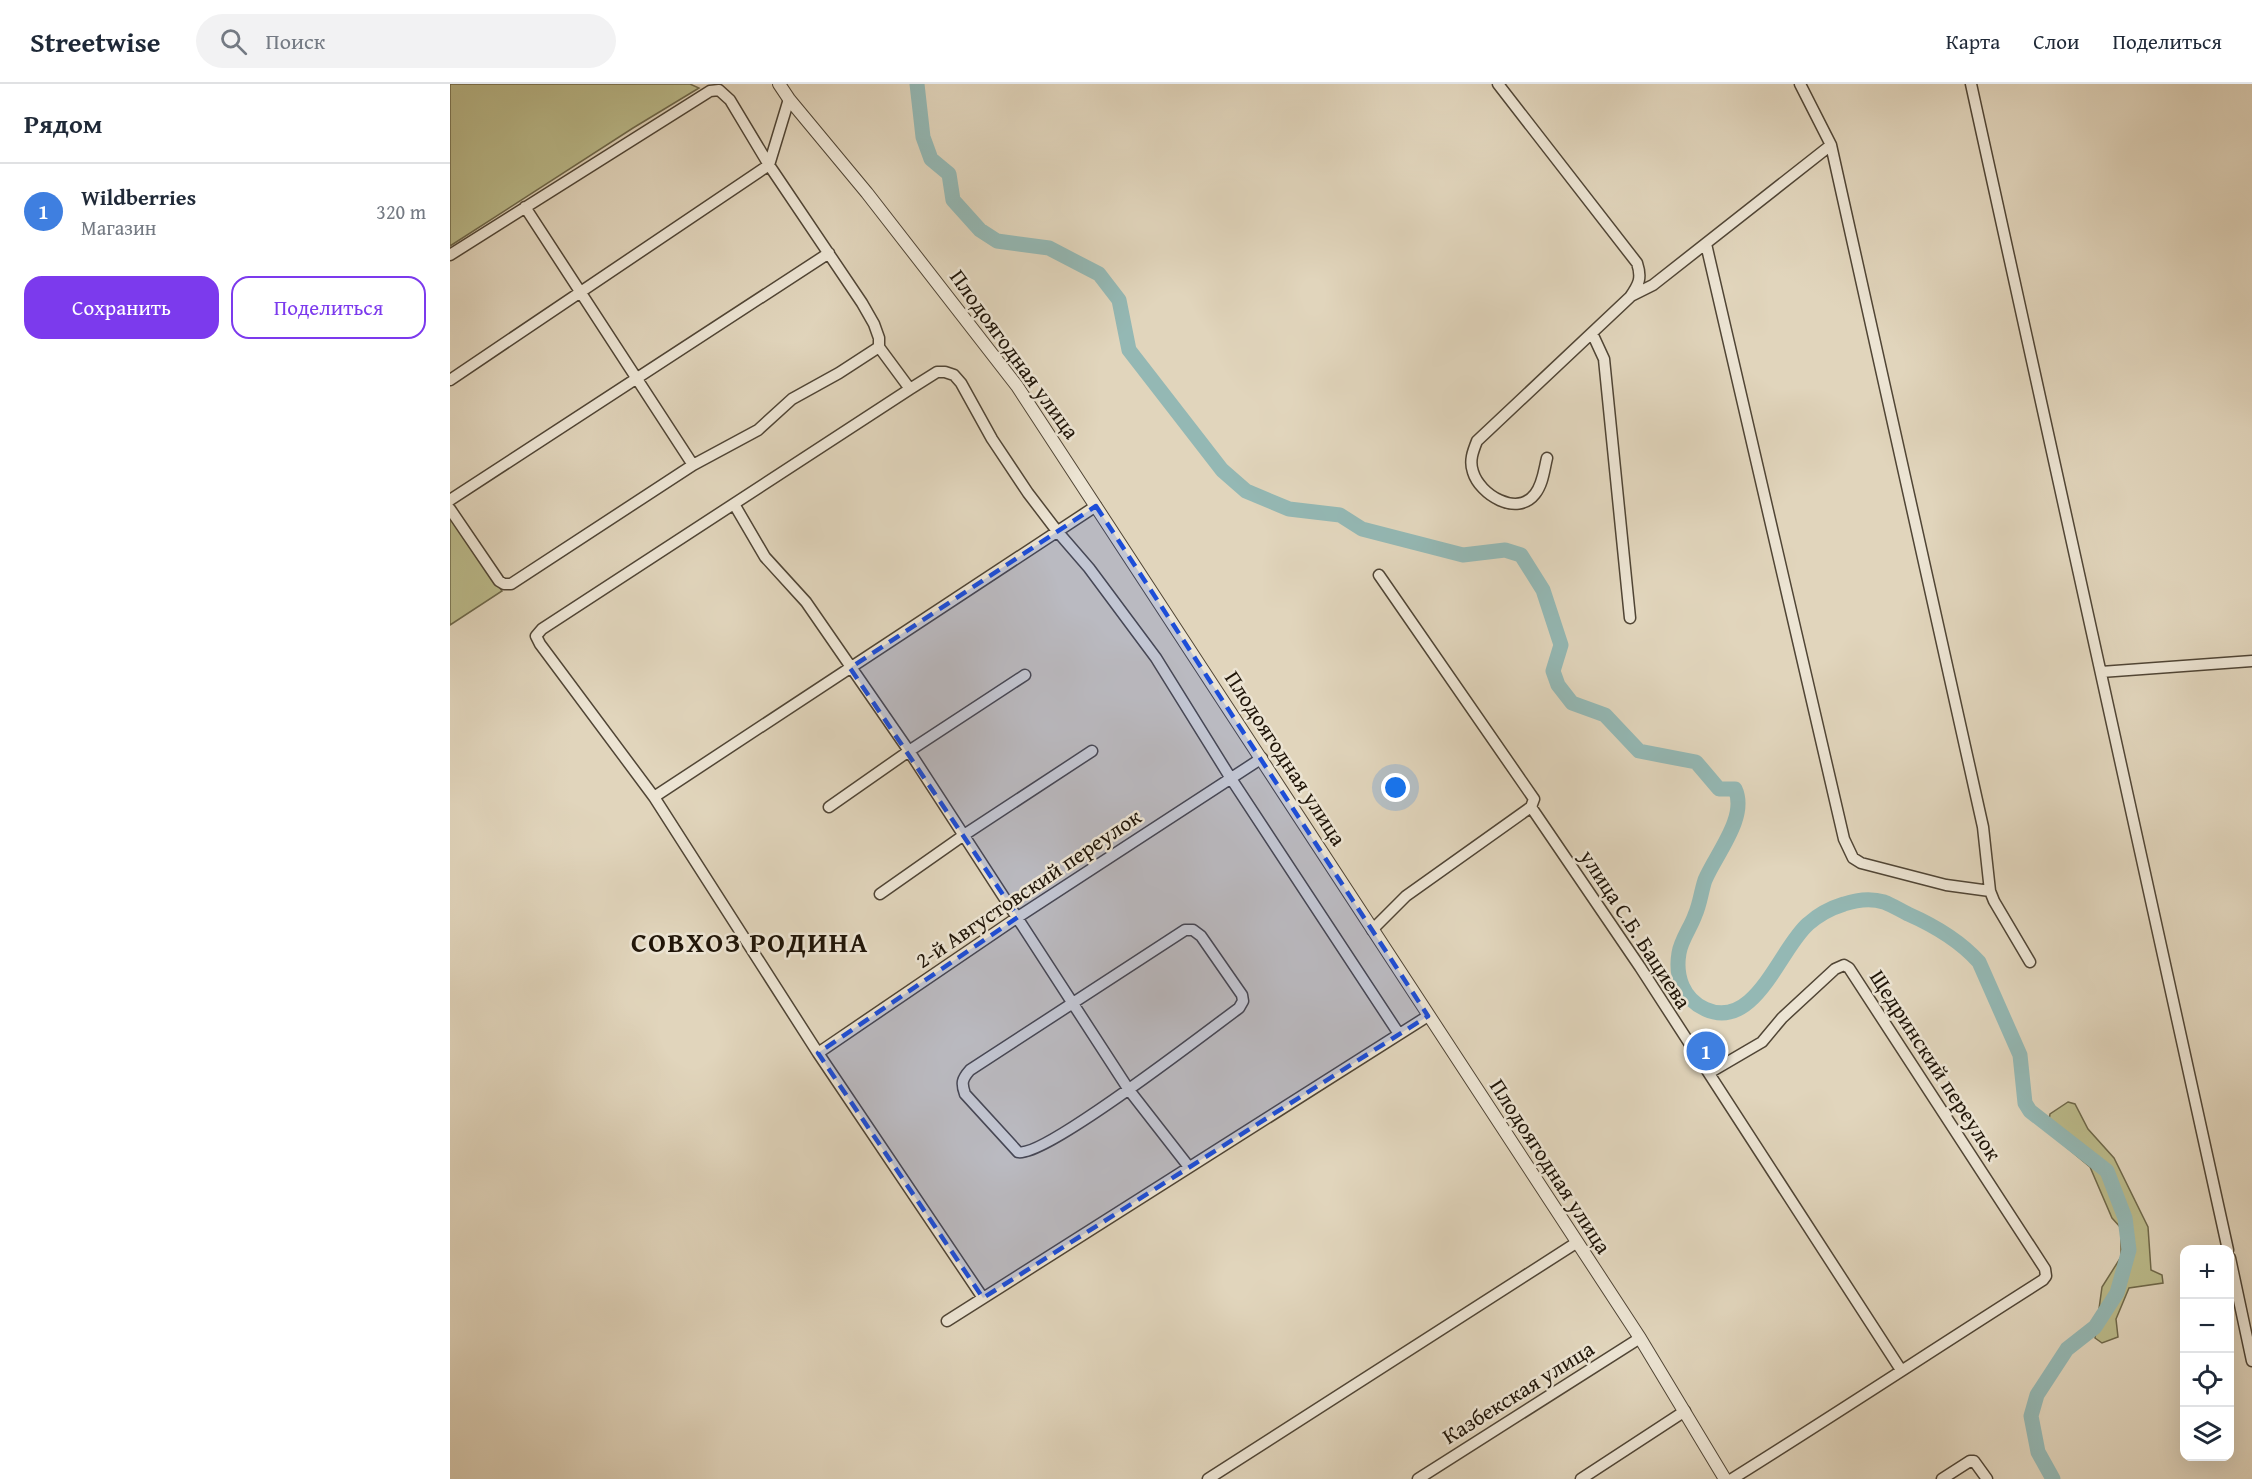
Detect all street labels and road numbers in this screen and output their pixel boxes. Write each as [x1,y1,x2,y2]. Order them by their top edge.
street label: Плодоягодная улица [942,263,1088,446]
street label: Плодоягодная улица [1217,664,1355,852]
street label: 2-й Августовский переулок [909,800,1148,976]
street label: улица С.Б. Бациева [1572,842,1700,1015]
street label: Щедринский переулок [1862,963,2010,1167]
street label: Плодоягодная улица [1482,1072,1620,1260]
street label: Казбекская улица [1436,1332,1601,1452]

